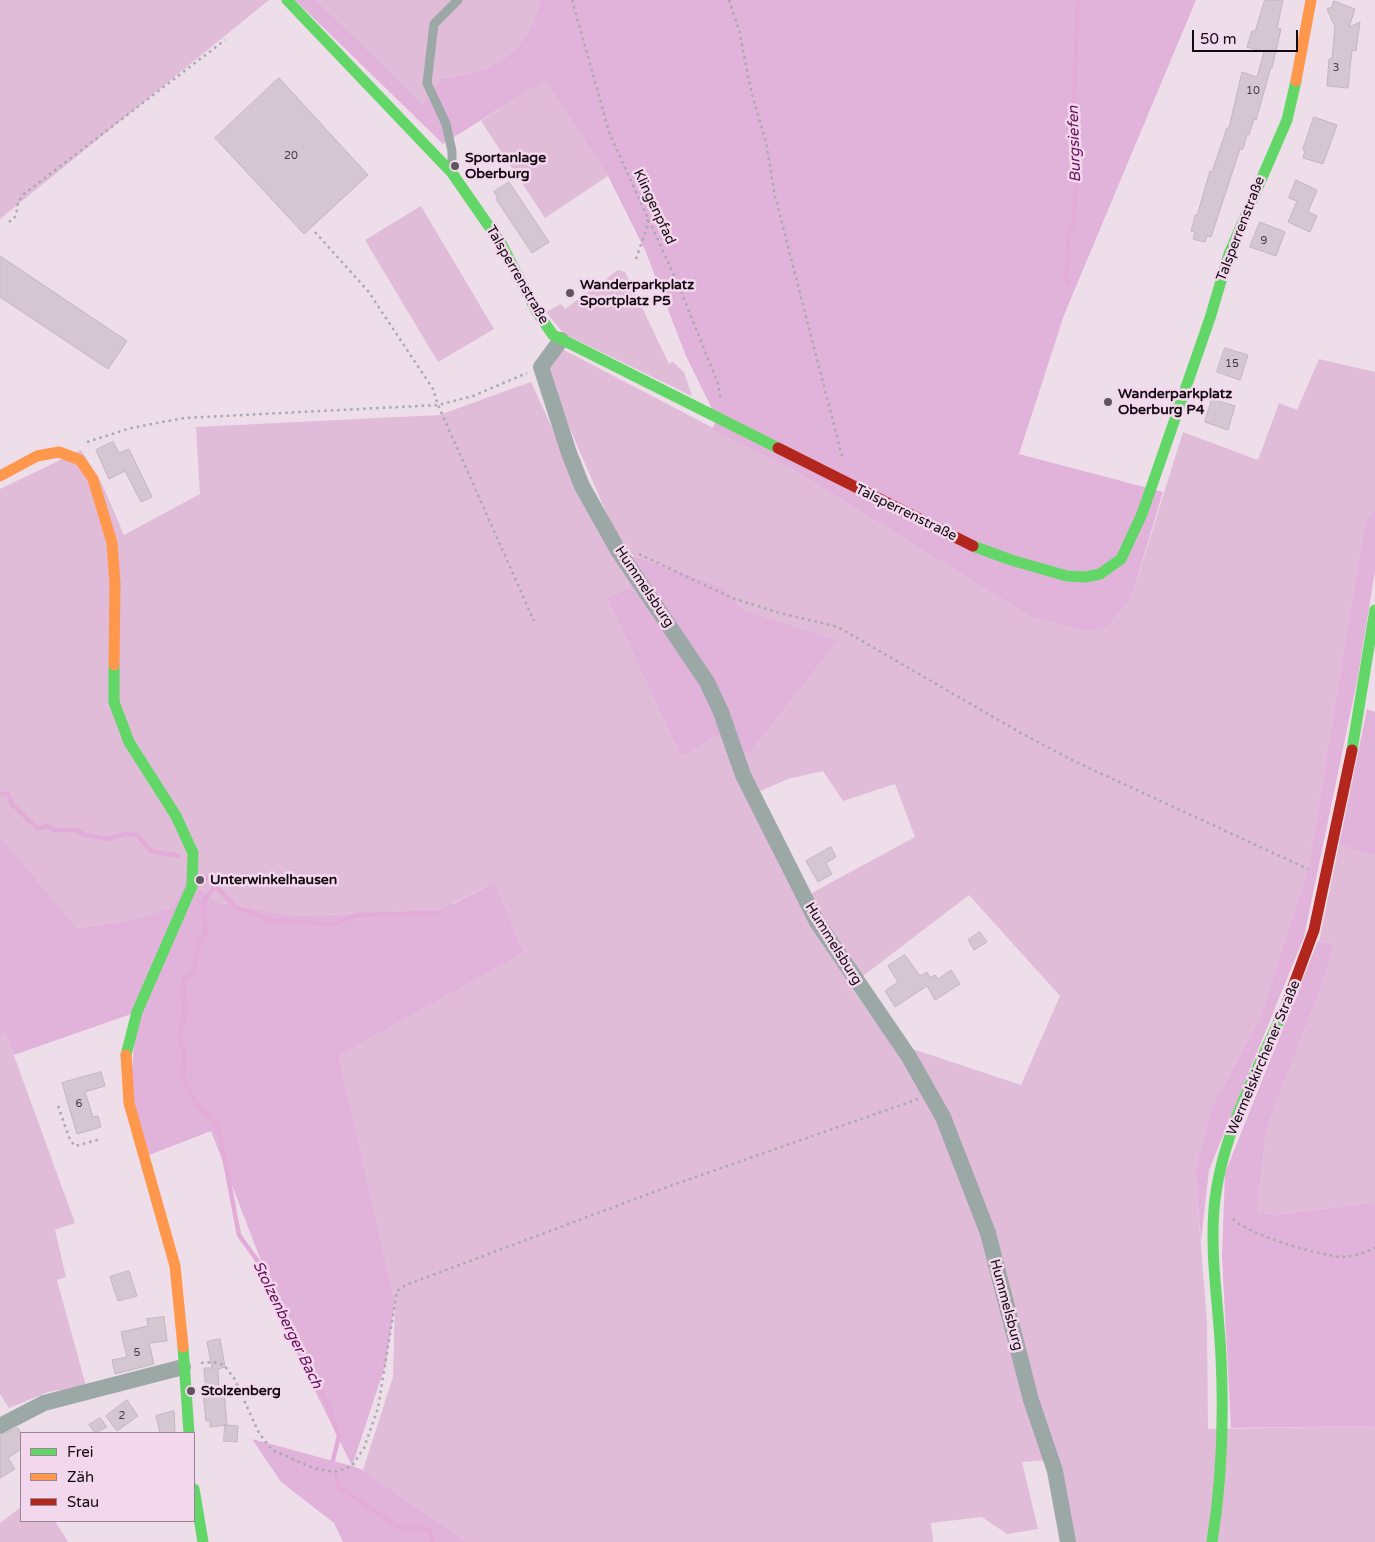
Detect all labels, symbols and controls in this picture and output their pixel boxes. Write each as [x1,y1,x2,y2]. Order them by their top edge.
scale bar [1195,20,1301,52]
text: 50 m [1200,30,1237,48]
house number: 3 [1333,61,1339,75]
house number: 10 [1246,84,1260,98]
water label: Burgsiefen [1065,105,1085,183]
house number: 20 [284,149,298,163]
place label: Sportanlage Oberburg [465,150,546,182]
marker: Sportanlage Oberburg [449,160,461,172]
street label: Klingenpfad [629,167,679,247]
street label: Talsperrenstraße [1213,174,1269,284]
street label: Talsperrenstraße [482,223,552,327]
house number: 9 [1261,234,1267,248]
place label: Wanderparkplatz Sportplatz P5 [580,277,694,310]
marker: Wanderparkplatz Sportplatz P5 [564,287,576,299]
house number: 15 [1225,357,1239,371]
place label: Wanderparkplatz Oberburg P4 [1118,386,1232,418]
marker: Wanderparkplatz Oberburg P4 [1102,396,1114,408]
street label: Talsperrenstraße [852,481,960,545]
street label: Hummelsburg [611,543,677,631]
place label: Unterwinkelhausen [210,872,337,888]
marker: Unterwinkelhausen [194,874,206,886]
street label: Hummelsburg [801,900,865,988]
street label: Wermelskirchener Straße [1224,978,1304,1138]
house number: 6 [76,1097,82,1111]
street label: Hummelsburg [986,1257,1026,1353]
water label: Stolzenberger Bach [248,1258,326,1392]
house number: 5 [134,1346,140,1360]
place label: Stolzenberg [201,1383,281,1399]
marker: Stolzenberg [185,1385,197,1397]
house number: 2 [119,1409,125,1423]
legend [20,1432,195,1522]
text: Frei [67,1443,93,1461]
text: Zäh [67,1468,94,1486]
text: Stau [67,1493,99,1511]

